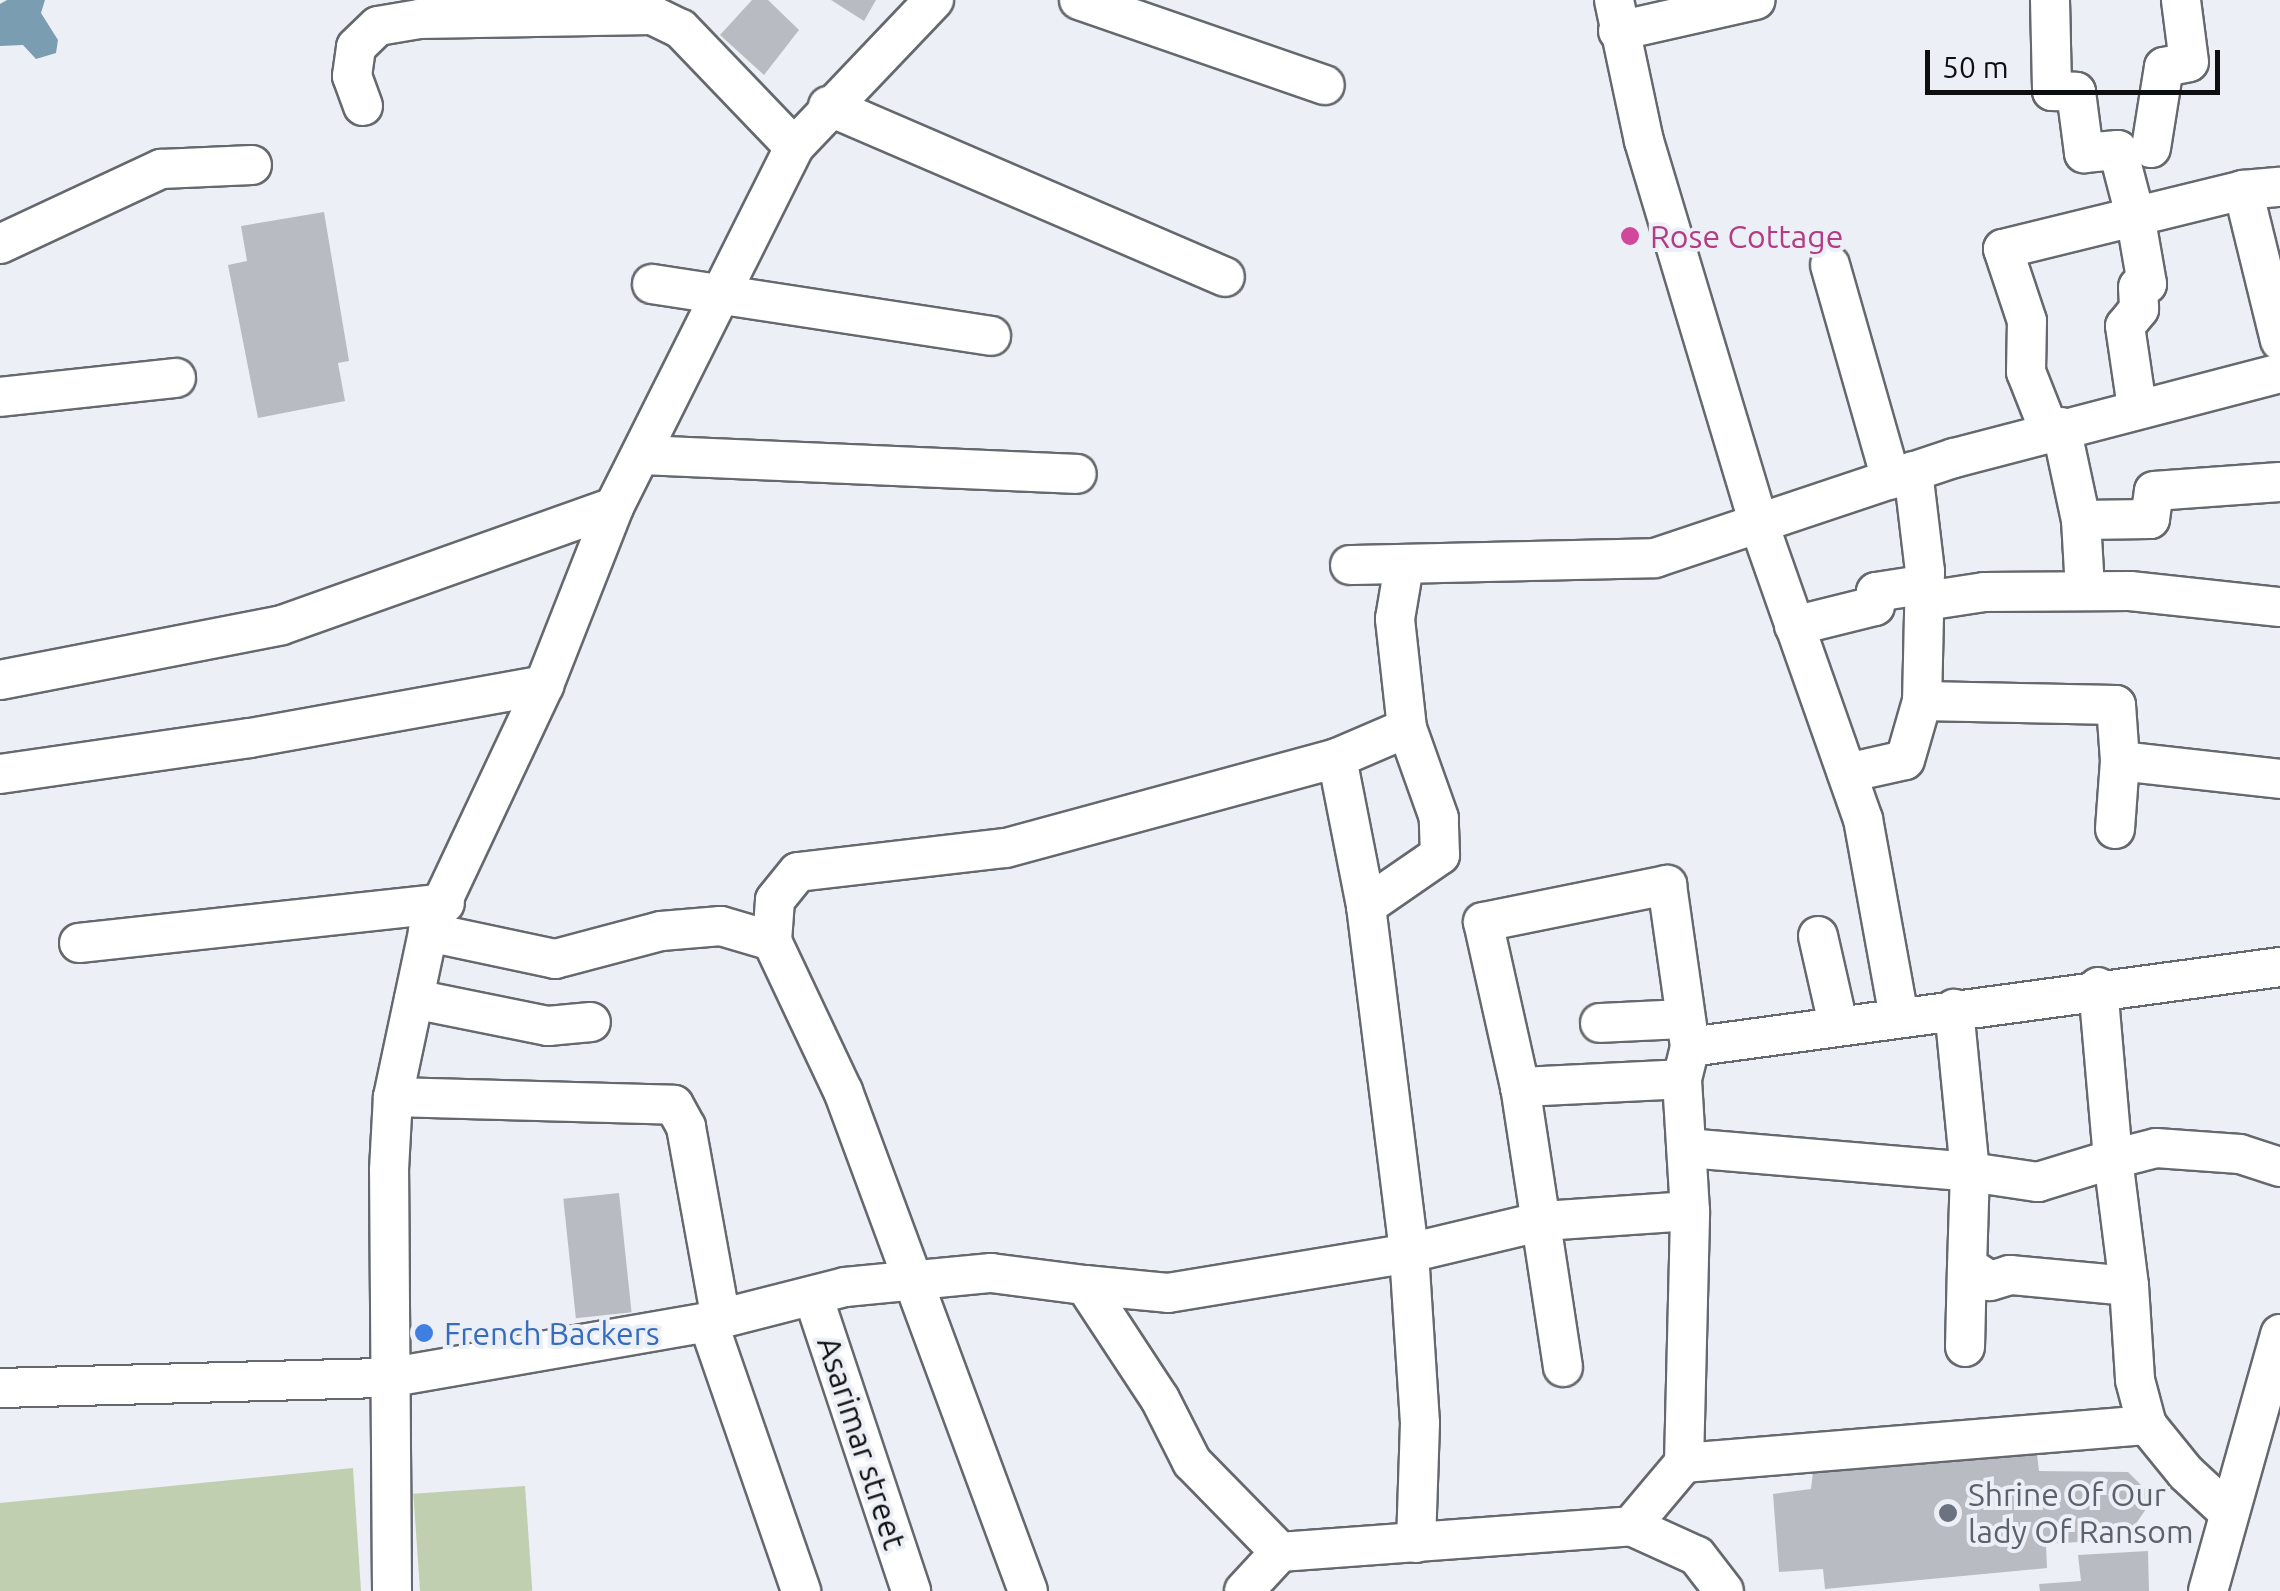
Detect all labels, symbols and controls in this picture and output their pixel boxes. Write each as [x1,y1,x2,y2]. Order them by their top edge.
scale bar [1930,30,2225,92]
text: 50 m [1942,50,2009,84]
place label: Rose Cottage [1650,217,1843,255]
marker: Rose Cottage [1619,225,1641,247]
place label: French Backers [444,1314,660,1352]
marker: French Backers [413,1322,435,1344]
street label: Asarimar street [810,1332,914,1554]
place label: Shrine Of Our lady Of Ransom [1968,1476,2194,1551]
marker: Shrine Of Our lady Of Ransom [1937,1502,1959,1524]

